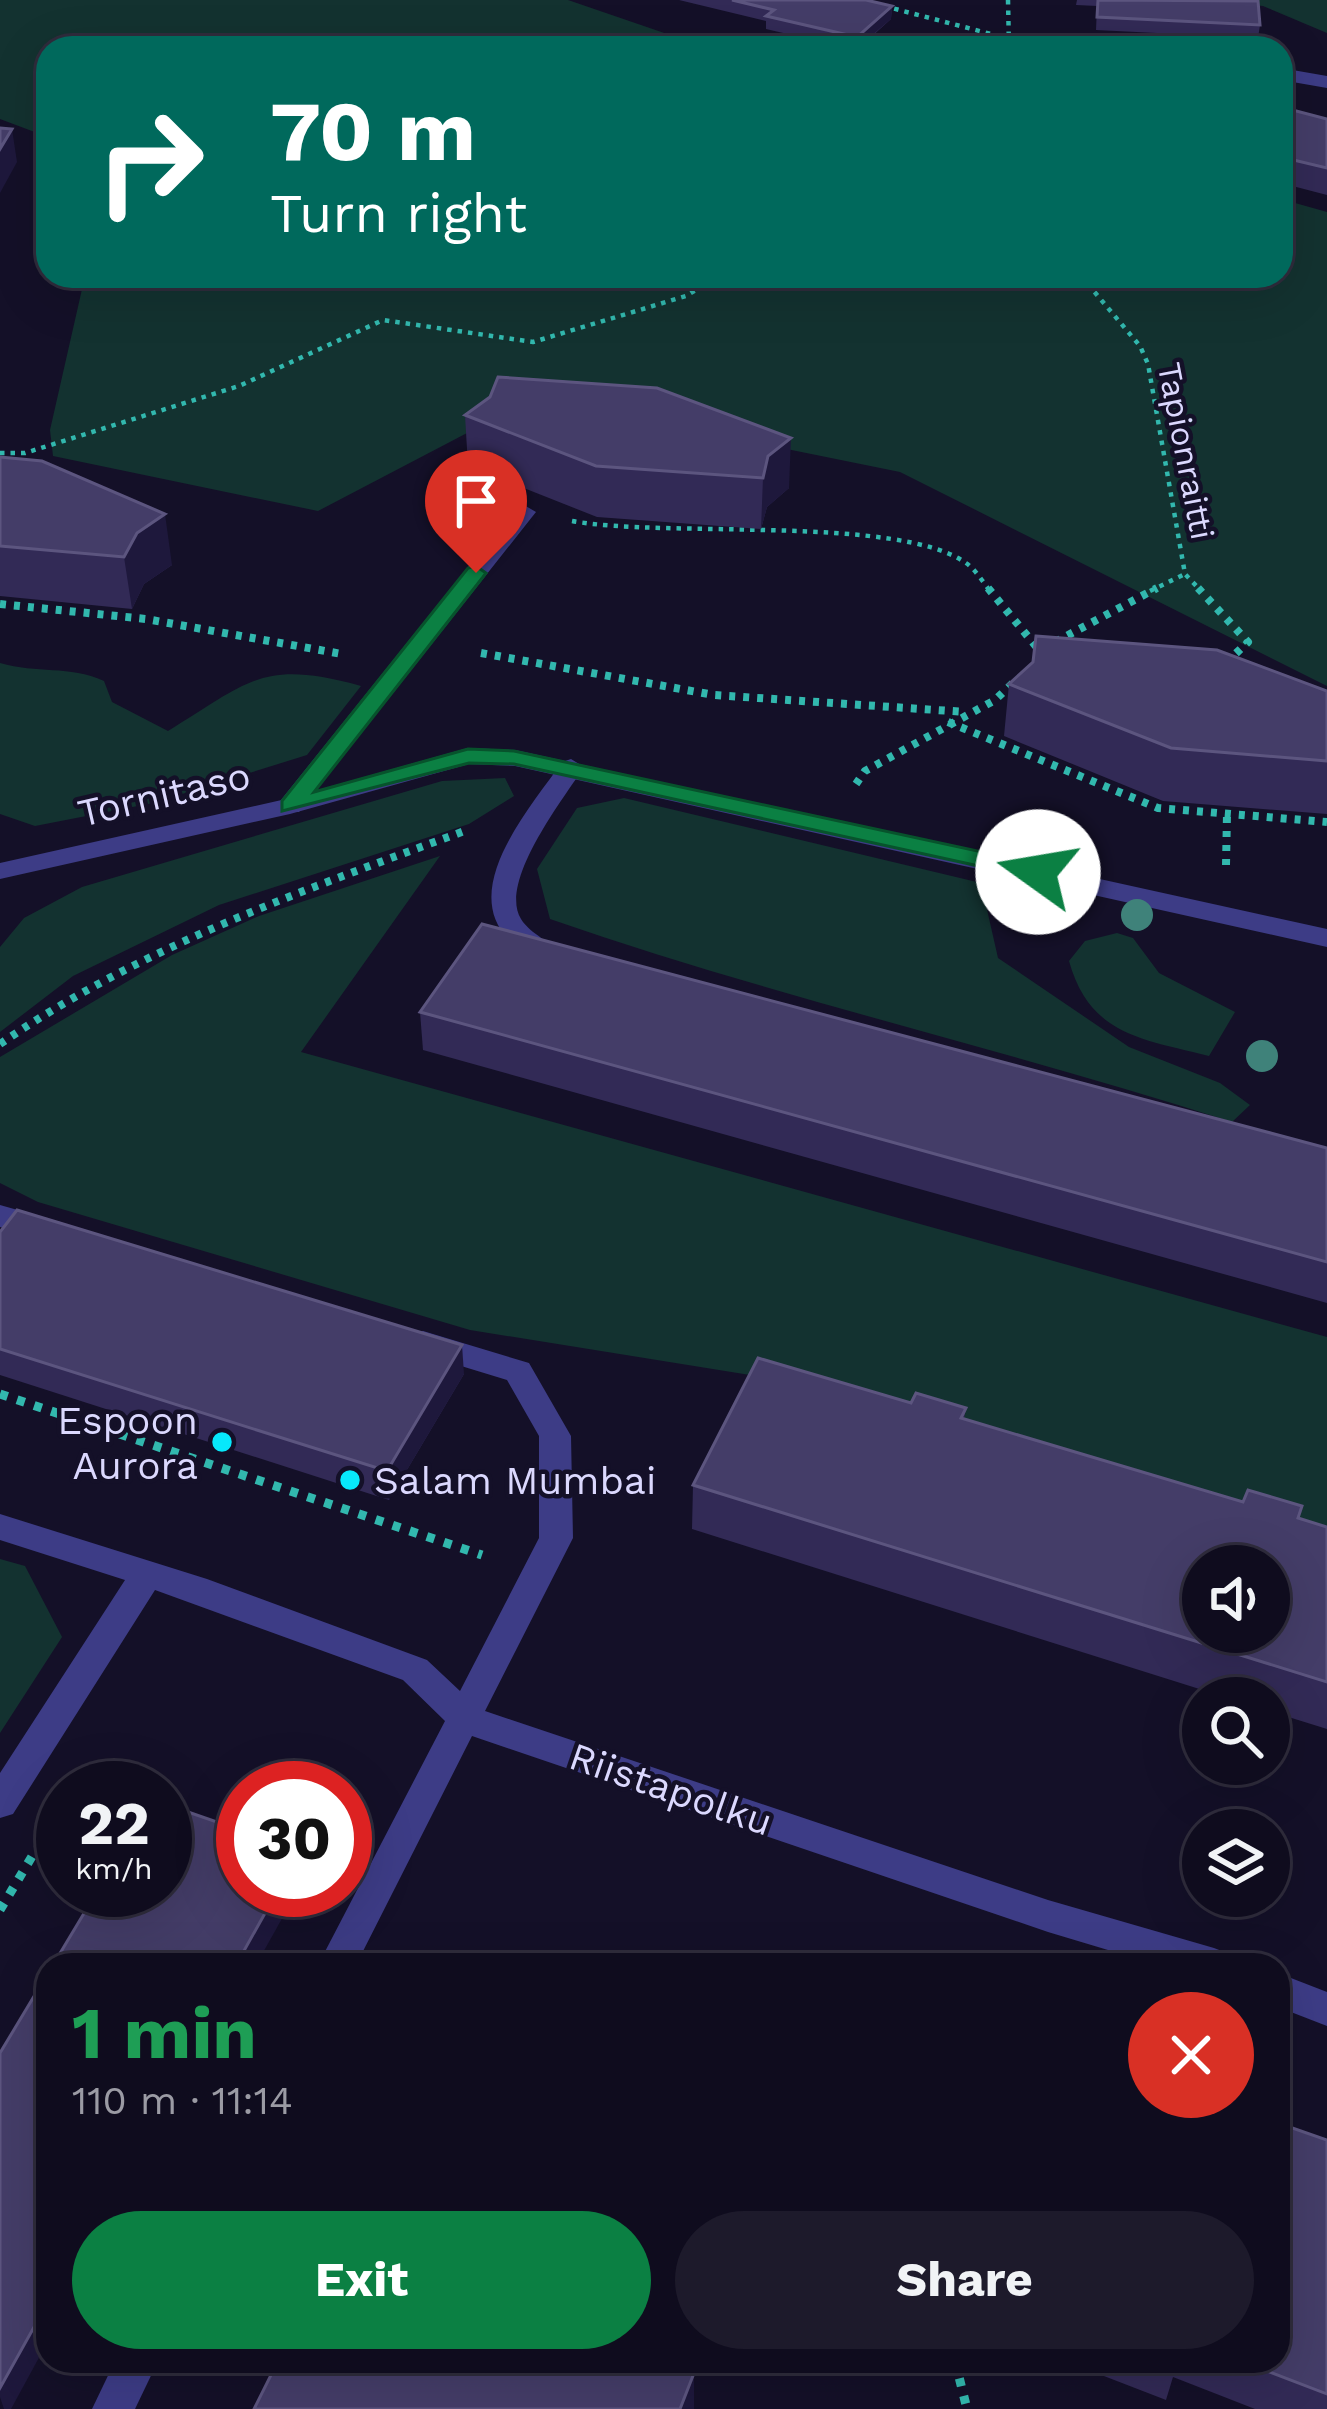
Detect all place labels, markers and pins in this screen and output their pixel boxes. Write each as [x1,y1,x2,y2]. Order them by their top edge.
pin [425,450,527,573]
place label: Espoon Aurora [57,1398,198,1488]
marker: Espoon Aurora [209,1429,235,1455]
place label: Salam Mumbai [374,1458,656,1503]
marker: Salam Mumbai [337,1467,363,1493]

